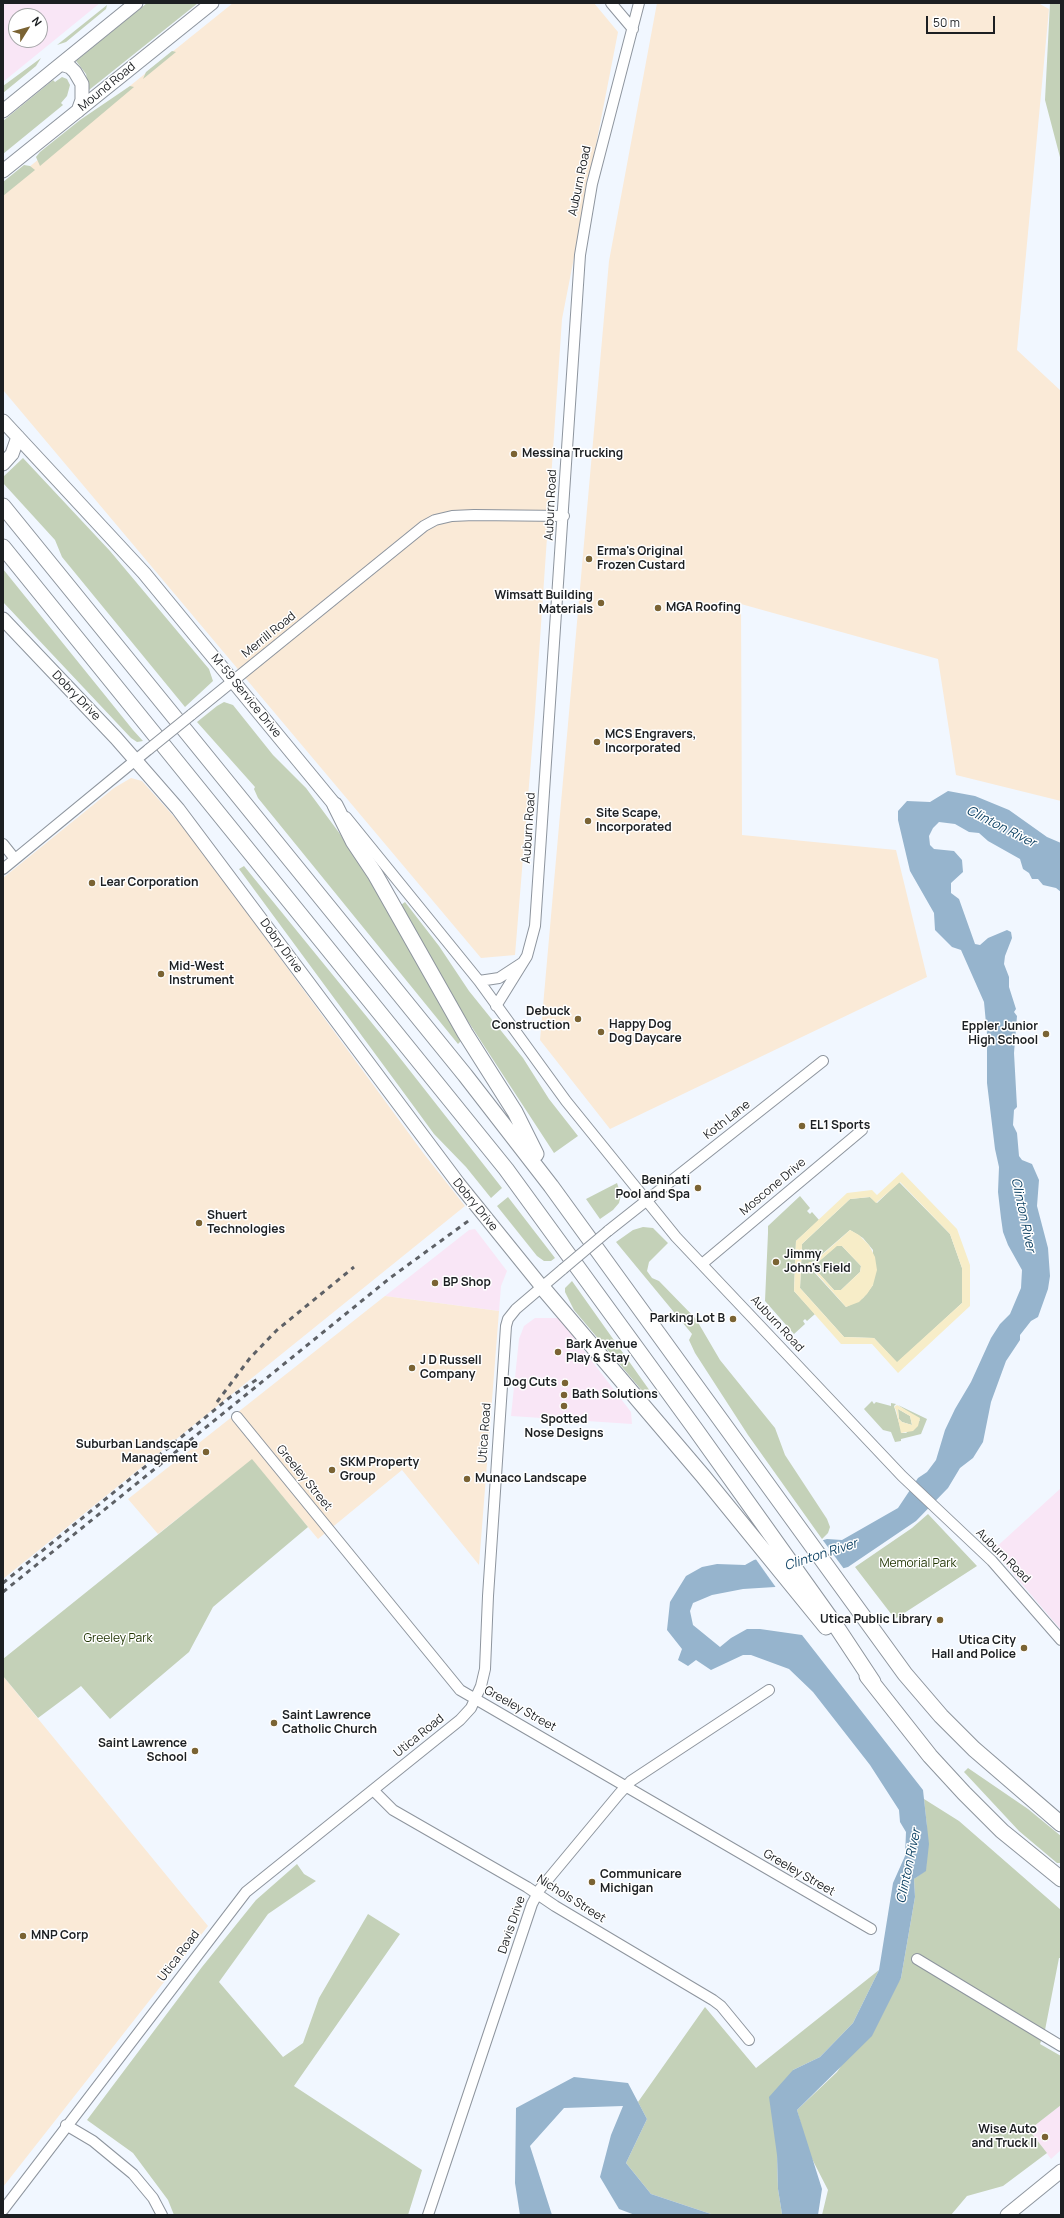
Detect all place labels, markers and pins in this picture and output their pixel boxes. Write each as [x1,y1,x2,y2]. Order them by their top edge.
place label: Messina Trucking [522,447,623,461]
marker: Messina Trucking [509,449,519,459]
place label: Erma's Original Frozen Custard [597,545,685,573]
marker: Erma's Original Frozen Custard [584,554,594,564]
place label: Wimsatt Building Materials [494,589,593,617]
marker: Wimsatt Building Materials [596,598,606,608]
place label: MGA Roofing [666,601,741,615]
marker: MGA Roofing [653,603,663,613]
place label: MCS Engravers, Incorporated [605,728,696,756]
marker: MCS Engravers, Incorporated [592,737,602,747]
place label: Site Scape, Incorporated [596,807,672,835]
marker: Site Scape, Incorporated [583,816,593,826]
place label: Lear Corporation [100,876,199,890]
marker: Lear Corporation [87,878,97,888]
place label: Mid-West Instrument [169,960,234,988]
marker: Mid-West Instrument [156,969,166,979]
place label: Debuck Construction [492,1005,570,1033]
marker: Debuck Construction [573,1014,583,1024]
place label: Happy Dog Dog Daycare [609,1018,682,1046]
place label: Eppler Junior High School [962,1020,1038,1048]
marker: Happy Dog Dog Daycare [596,1027,606,1037]
marker: Eppler Junior High School [1041,1029,1051,1039]
place label: EL1 Sports [810,1119,870,1133]
marker: EL1 Sports [797,1121,807,1131]
place label: Beninati Pool and Spa [616,1174,690,1202]
marker: Beninati Pool and Spa [693,1183,703,1193]
place label: Shuert Technologies [207,1209,285,1237]
marker: Shuert Technologies [194,1218,204,1228]
place label: Jimmy John's Field [784,1248,851,1276]
marker: Jimmy John's Field [771,1257,781,1267]
place label: BP Shop [443,1276,491,1290]
marker: BP Shop [430,1278,440,1288]
place label: Parking Lot B [650,1312,725,1326]
marker: Parking Lot B [728,1314,738,1324]
place label: Bark Avenue Play & Stay [566,1338,637,1366]
marker: Bark Avenue Play & Stay [553,1347,563,1357]
place label: J D Russell Company [420,1354,482,1382]
marker: J D Russell Company [407,1363,417,1373]
place label: Dog Cuts [503,1376,557,1390]
marker: Dog Cuts [560,1378,570,1388]
place label: Bath Solutions [572,1388,658,1402]
marker: Bath Solutions [559,1390,569,1400]
marker: Spotted Nose Designs [559,1401,569,1411]
place label: Spotted Nose Designs [525,1413,603,1441]
place label: Suburban Landscape Management [76,1438,198,1466]
marker: Suburban Landscape Management [201,1447,211,1457]
place label: SKM Property Group [340,1456,419,1484]
marker: SKM Property Group [327,1465,337,1475]
place label: Munaco Landscape [475,1472,587,1486]
marker: Munaco Landscape [462,1474,472,1484]
place label: Utica Public Library [820,1613,932,1627]
marker: Utica Public Library [935,1615,945,1625]
place label: Utica City Hall and Police [932,1634,1016,1662]
marker: Utica City Hall and Police [1019,1643,1029,1653]
place label: Saint Lawrence Catholic Church [282,1709,377,1737]
marker: Saint Lawrence Catholic Church [269,1718,279,1728]
place label: Saint Lawrence School [98,1737,187,1765]
marker: Saint Lawrence School [190,1746,200,1756]
place label: Communicare Michigan [600,1868,682,1896]
marker: Communicare Michigan [587,1877,597,1887]
place label: MNP Corp [31,1929,88,1943]
marker: MNP Corp [18,1931,28,1941]
place label: Wise Auto and Truck II [971,2123,1037,2151]
marker: Wise Auto and Truck II [1040,2132,1050,2142]

